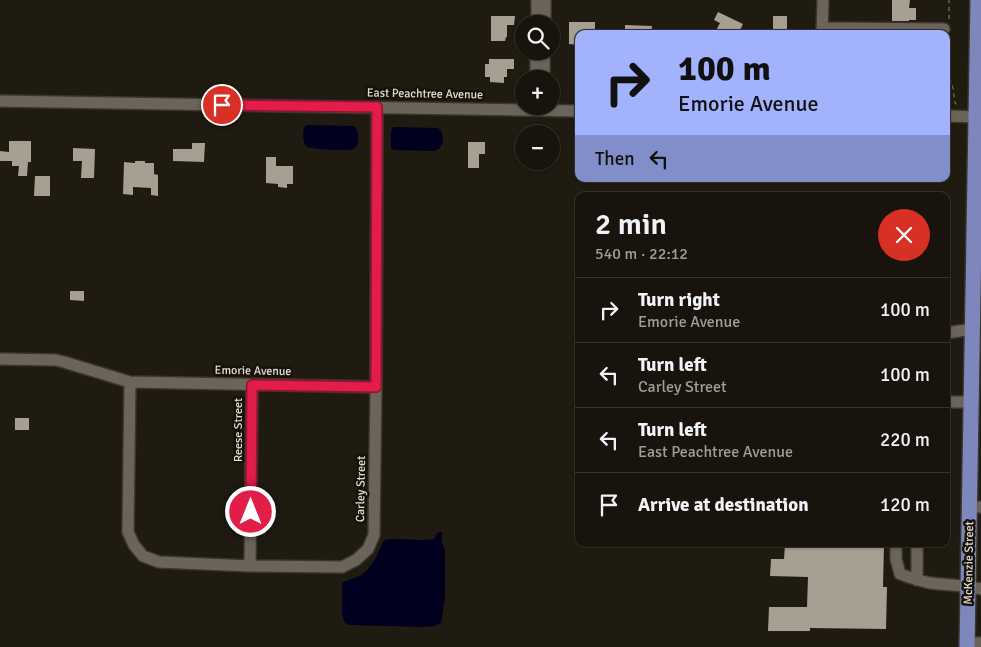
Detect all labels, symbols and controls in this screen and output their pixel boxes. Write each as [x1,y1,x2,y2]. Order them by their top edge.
map controls [515,15,560,170]
button: search [515,15,560,60]
text: 100 m [678,47,771,90]
icon: right [595,50,660,115]
button: + [515,70,560,115]
pin [201,84,243,126]
street label: East Peachtree Avenue [367,85,483,103]
text: Emorie Avenue [678,90,819,117]
icon: arrive [208,91,236,119]
button: − [515,125,560,170]
icon: left [645,145,673,173]
text: Then [595,147,635,171]
text: 2 min [595,206,667,243]
button: close [878,209,930,261]
text: 540 m · 22:12 [595,244,688,264]
text: Turn right [638,288,720,312]
icon: right [595,296,623,324]
text: 100 m [880,298,930,322]
text: Emorie Avenue [638,312,740,332]
text: Turn left [638,353,707,377]
icon: left [595,361,623,389]
street label: Emorie Avenue [215,363,291,379]
text: 100 m [880,363,930,387]
text: Carley Street [638,377,727,397]
street label: Reese Street [231,398,246,462]
text: Turn left [638,418,707,442]
icon: left [595,426,623,454]
text: 220 m [880,428,930,452]
text: East Peachtree Avenue [638,442,793,462]
street label: Carley Street [353,456,369,522]
position arrow [224,485,276,537]
icon: arrive [595,491,623,519]
text: Arrive at destination [638,493,809,517]
text: 120 m [880,493,930,517]
street label: McKenzie Street [961,521,977,605]

